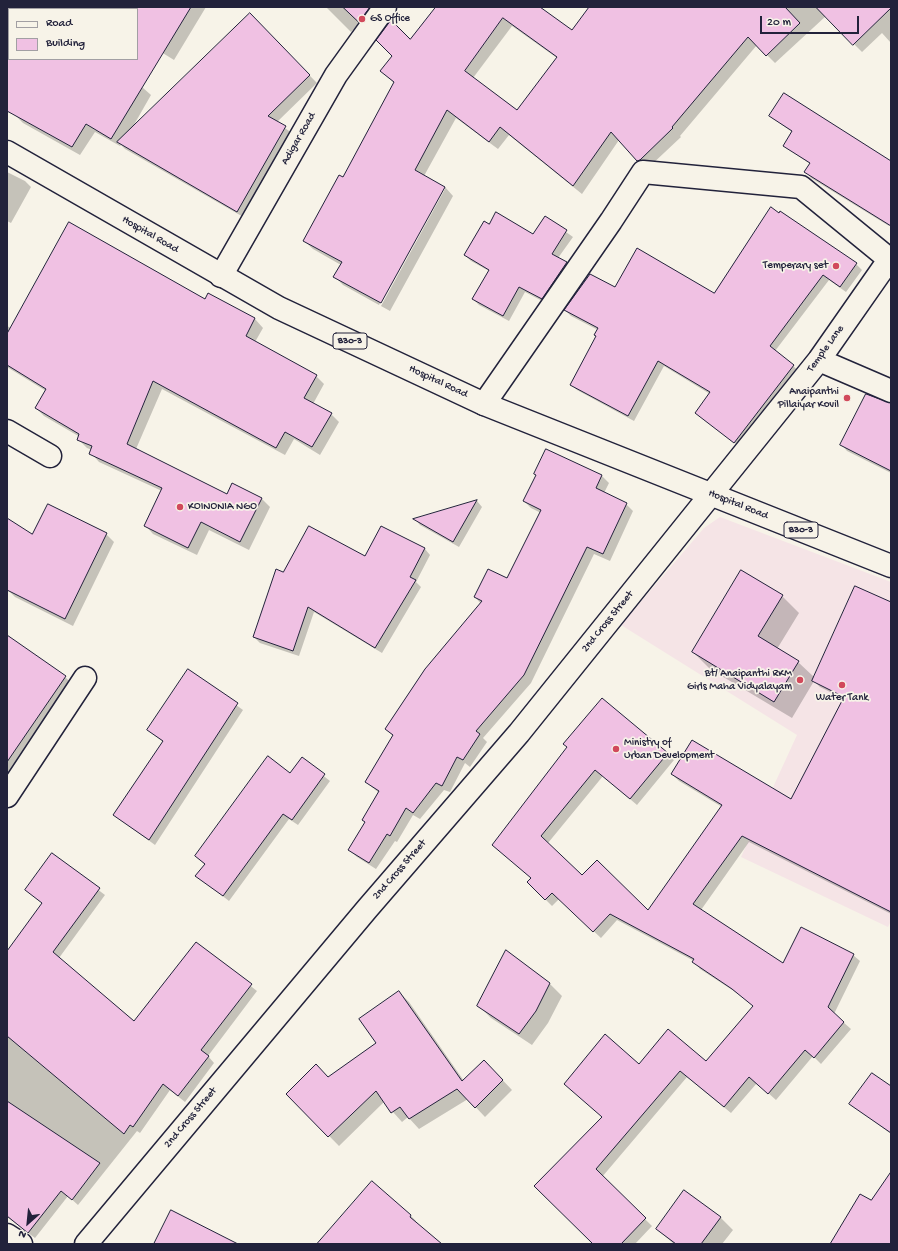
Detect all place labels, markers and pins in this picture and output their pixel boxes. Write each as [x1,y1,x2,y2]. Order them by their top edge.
place label: GS Office [370,12,410,26]
marker: GS Office [357,14,367,24]
place label: Temperary set [763,259,828,273]
marker: Temperary set [831,261,841,271]
place label: Anaipanthi Pillaiyar Kovil [778,385,839,411]
marker: Anaipanthi Pillaiyar Kovil [842,393,852,403]
place label: KOINONIA NGO [188,500,257,514]
marker: KOINONIA NGO [175,502,185,512]
place label: Bt/ Anaipanthi RKM Girls Maha Vidyalayam [687,667,792,693]
marker: Bt/ Anaipanthi RKM Girls Maha Vidyalayam [795,675,805,685]
marker: Water Tank [837,680,847,690]
place label: Water Tank [816,691,868,705]
place label: Ministry of Urban Development [624,736,714,762]
marker: Ministry of Urban Development [611,744,621,754]

